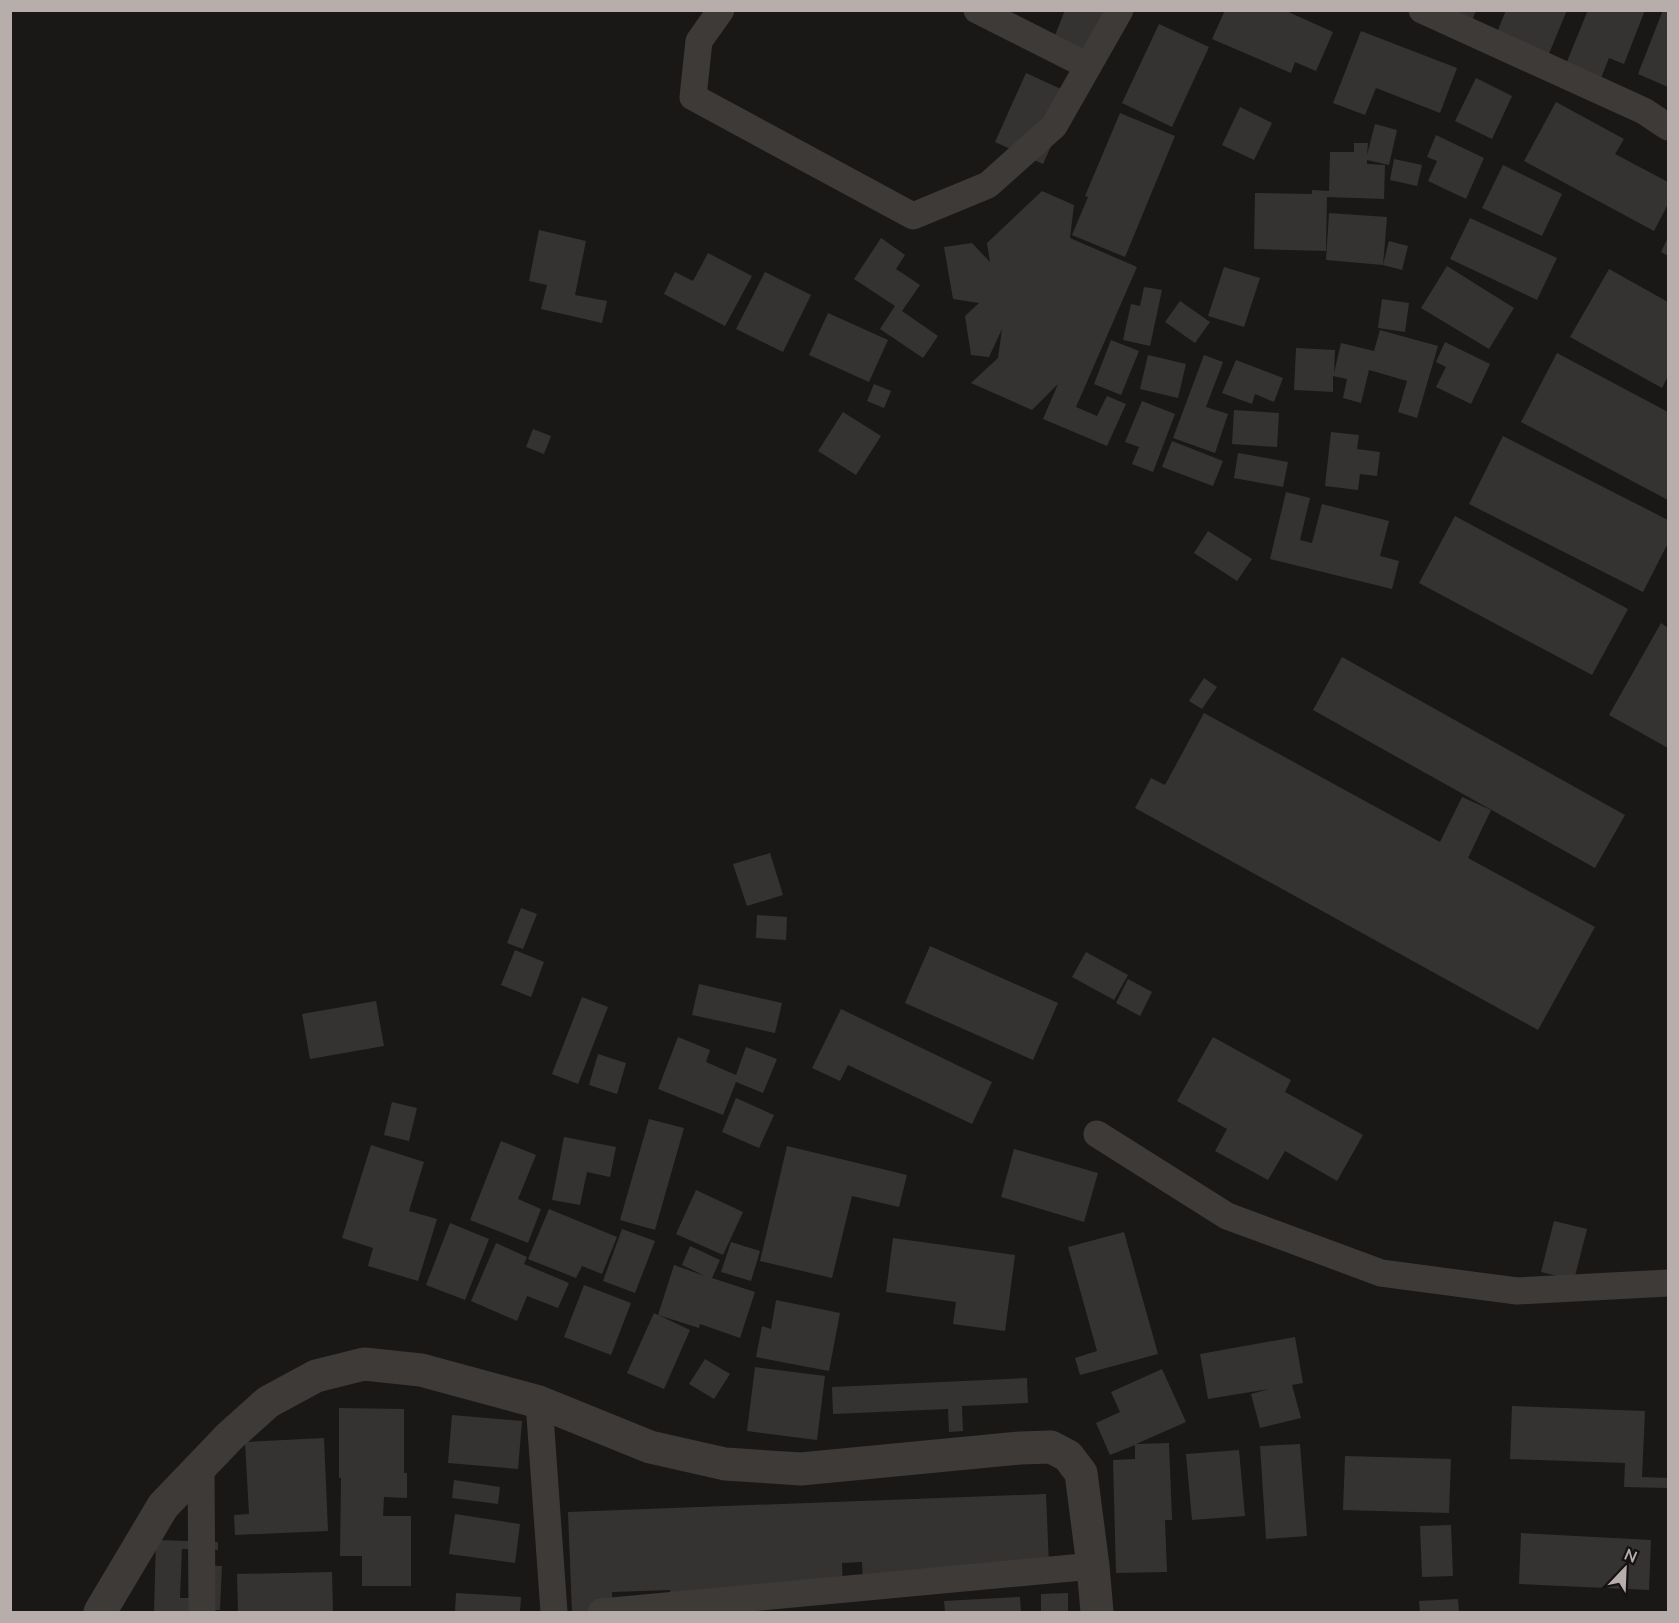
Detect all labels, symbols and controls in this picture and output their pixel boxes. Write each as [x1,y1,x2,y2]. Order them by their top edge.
north arrow [1595,1539,1655,1599]
text: N [1621,1544,1640,1569]

